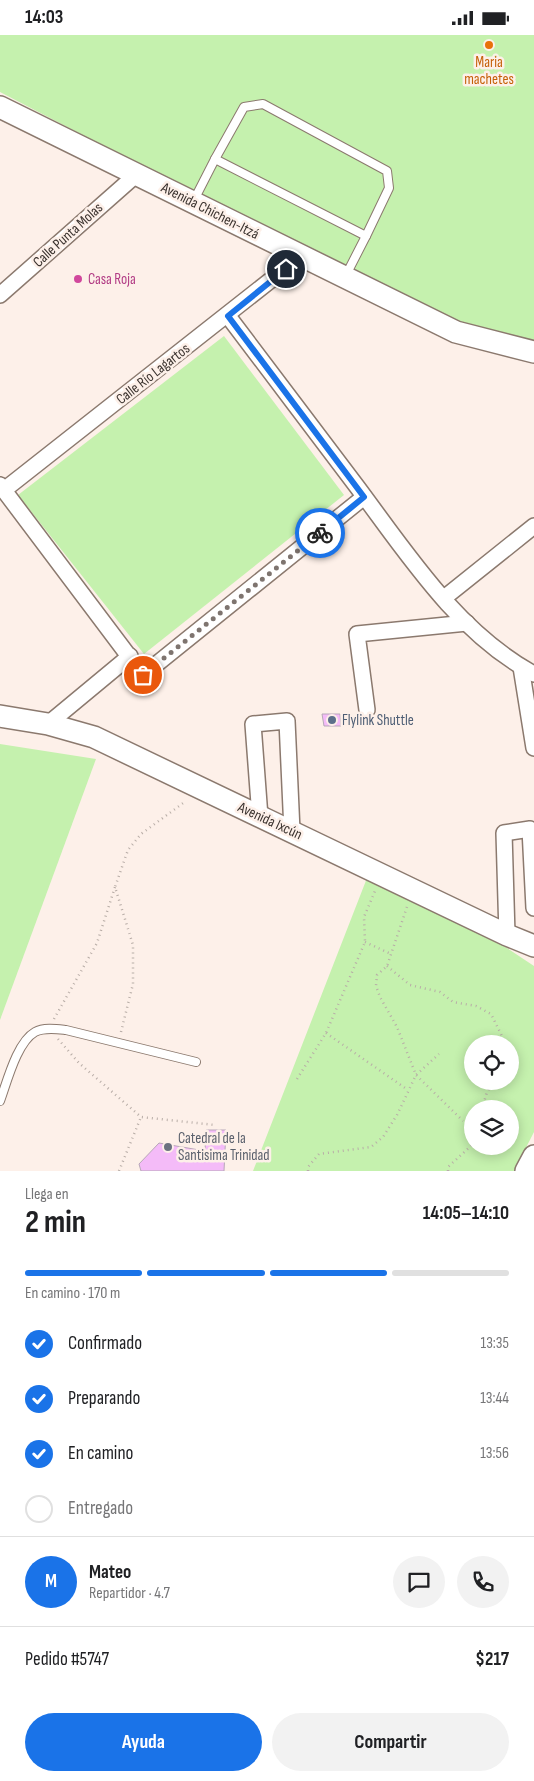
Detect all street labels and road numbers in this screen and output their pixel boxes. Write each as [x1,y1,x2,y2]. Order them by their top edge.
street label: Avenida Chichen-Itzá [157,178,262,244]
street label: Calle Punta Molas [29,199,107,271]
street label: Calle Río Lagartos [112,339,194,409]
street label: Avenida Ixcún [234,797,305,844]

